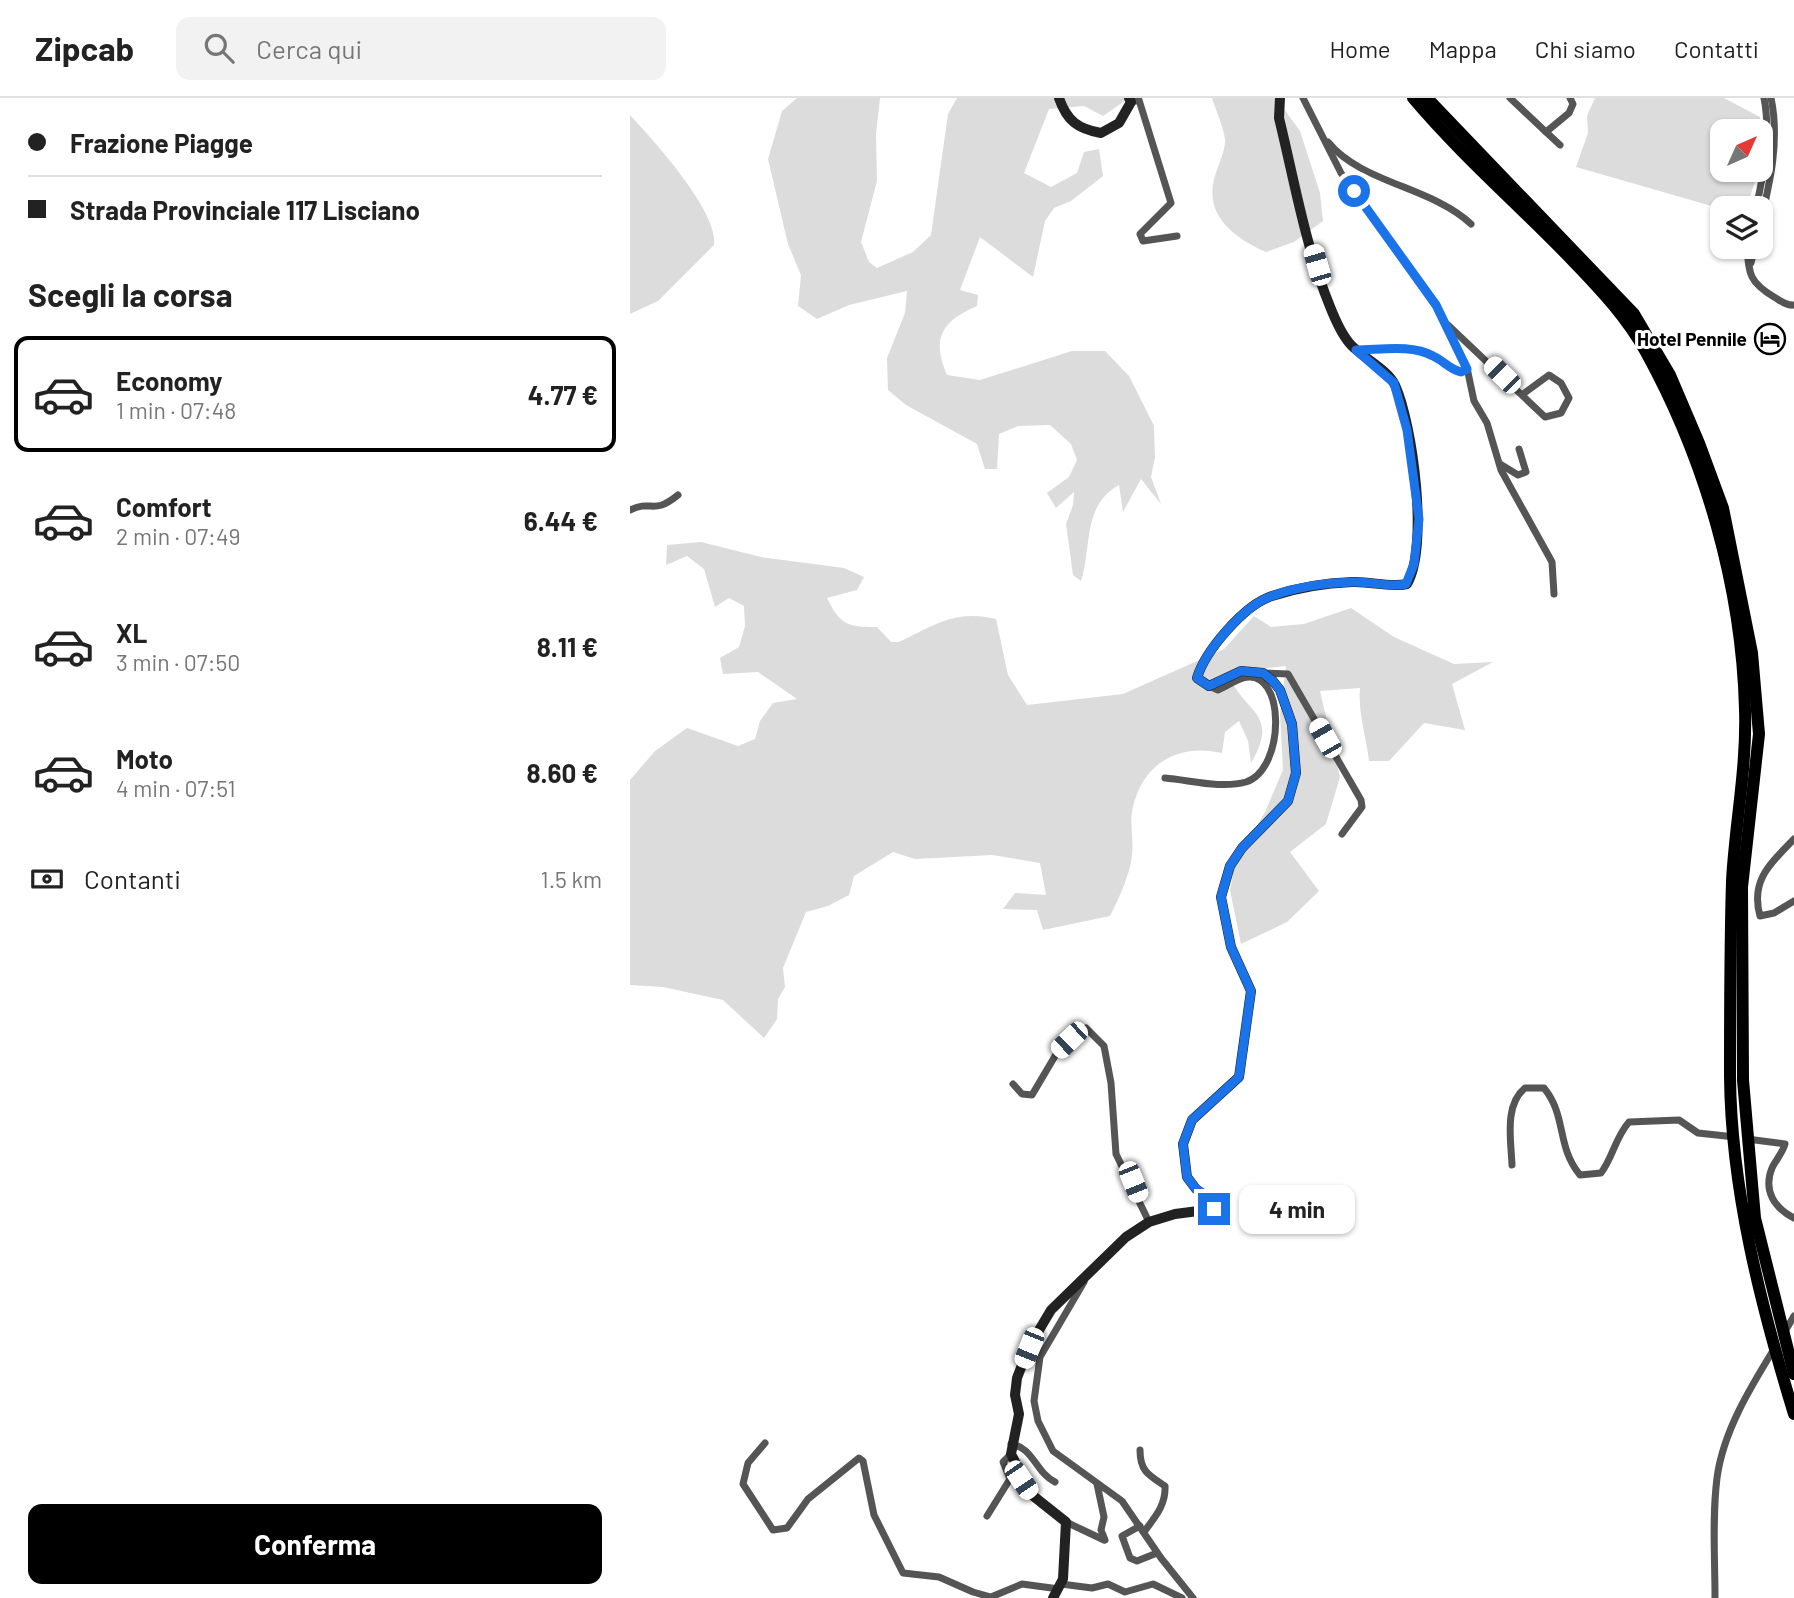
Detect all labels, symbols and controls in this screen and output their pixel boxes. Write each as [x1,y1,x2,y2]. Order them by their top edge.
search box [176,17,666,80]
text: Zipcab [35,28,134,68]
icon: search [200,29,238,67]
text: Cerca qui [256,33,362,64]
text: Home [1329,34,1391,63]
text: Mappa [1429,34,1497,63]
text: Chi siamo [1535,34,1636,63]
text: Contatti [1674,34,1759,63]
north arrow [1710,119,1773,182]
map controls [1710,119,1773,259]
text: Frazione Piagge [70,127,253,158]
route start [1338,175,1370,207]
text: Strada Provinciale 117 Lisciano [70,194,420,225]
button: layers [1710,196,1773,259]
car [1302,242,1333,288]
text: Scegli la corsa [28,275,233,313]
hotel icon: Hotel Pennile [1753,322,1787,356]
place label: Hotel Pennile [1637,327,1747,350]
car [1480,353,1525,397]
icon: car [32,363,95,426]
text: Economy [116,365,222,396]
text: 4.77 € [528,379,598,410]
text: 1 min · 07:48 [116,396,236,424]
icon: car [32,489,95,552]
text: Comfort [116,491,212,522]
text: 6.44 € [524,505,598,536]
text: 2 min · 07:49 [116,522,241,550]
icon: car [32,615,95,678]
text: XL [116,617,147,648]
text: 8.11 € [537,631,598,662]
text: 3 min · 07:50 [116,648,240,676]
car [1306,715,1345,761]
icon: car [32,741,95,804]
text: Moto [116,743,173,774]
text: 8.60 € [526,757,598,788]
text: 4 min · 07:51 [116,774,236,802]
icon: cash [28,860,66,898]
text: Contanti [84,863,181,894]
text: 1.5 km [541,865,602,893]
car [1047,1018,1092,1062]
car [1116,1159,1151,1205]
callout: 4 min [1238,1184,1354,1234]
route end [1198,1193,1230,1225]
text: 4 min [1269,1195,1325,1223]
car [1012,1325,1047,1371]
car [1001,1457,1042,1503]
button: Conferma [28,1504,602,1584]

